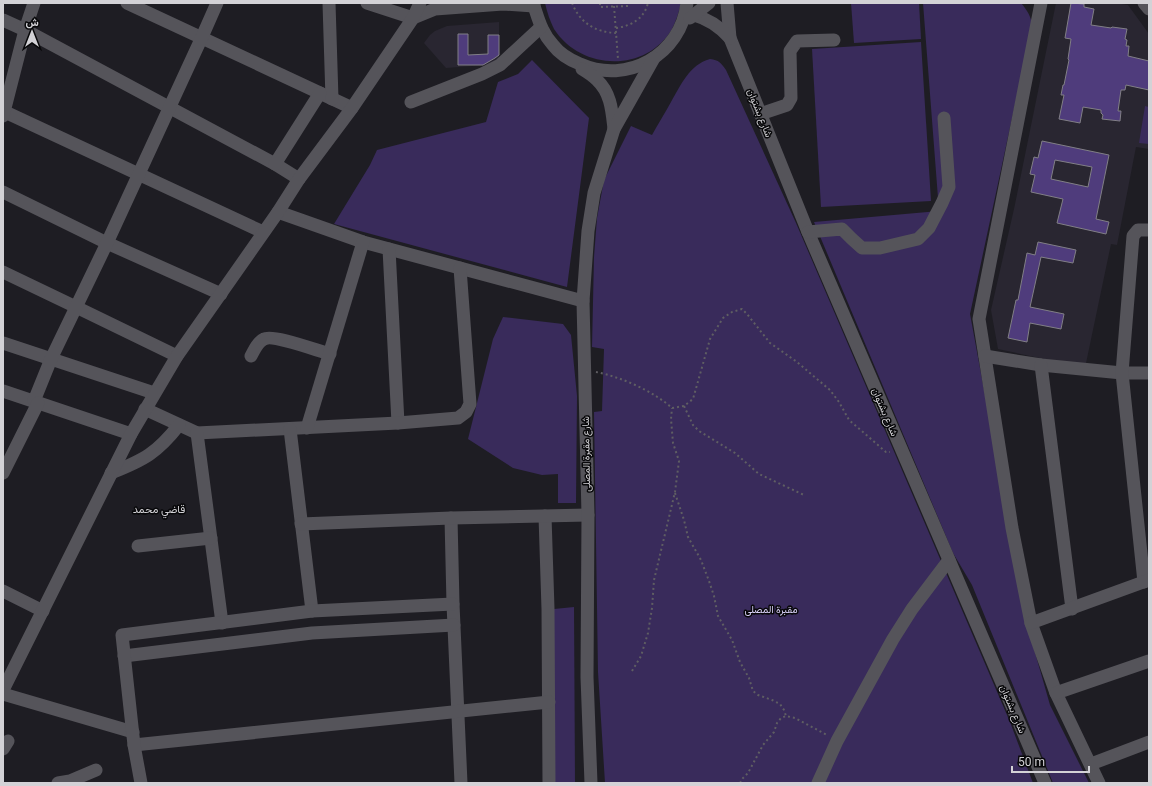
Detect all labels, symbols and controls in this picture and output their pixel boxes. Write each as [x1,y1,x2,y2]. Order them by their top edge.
north arrow [12,12,52,52]
text: ش [25,16,39,29]
street label: شارع بشتوان [744,87,775,139]
street label: شارع بشتوان [869,386,900,438]
street label: شارع مقبرة المصلى [580,416,593,492]
district label: قاضي محمد [133,503,185,519]
park label: مقبرة المصلى [744,604,798,616]
street label: شارع بشتوان [997,683,1028,735]
scale bar [1012,748,1089,774]
text: 50 m [1018,755,1045,769]

